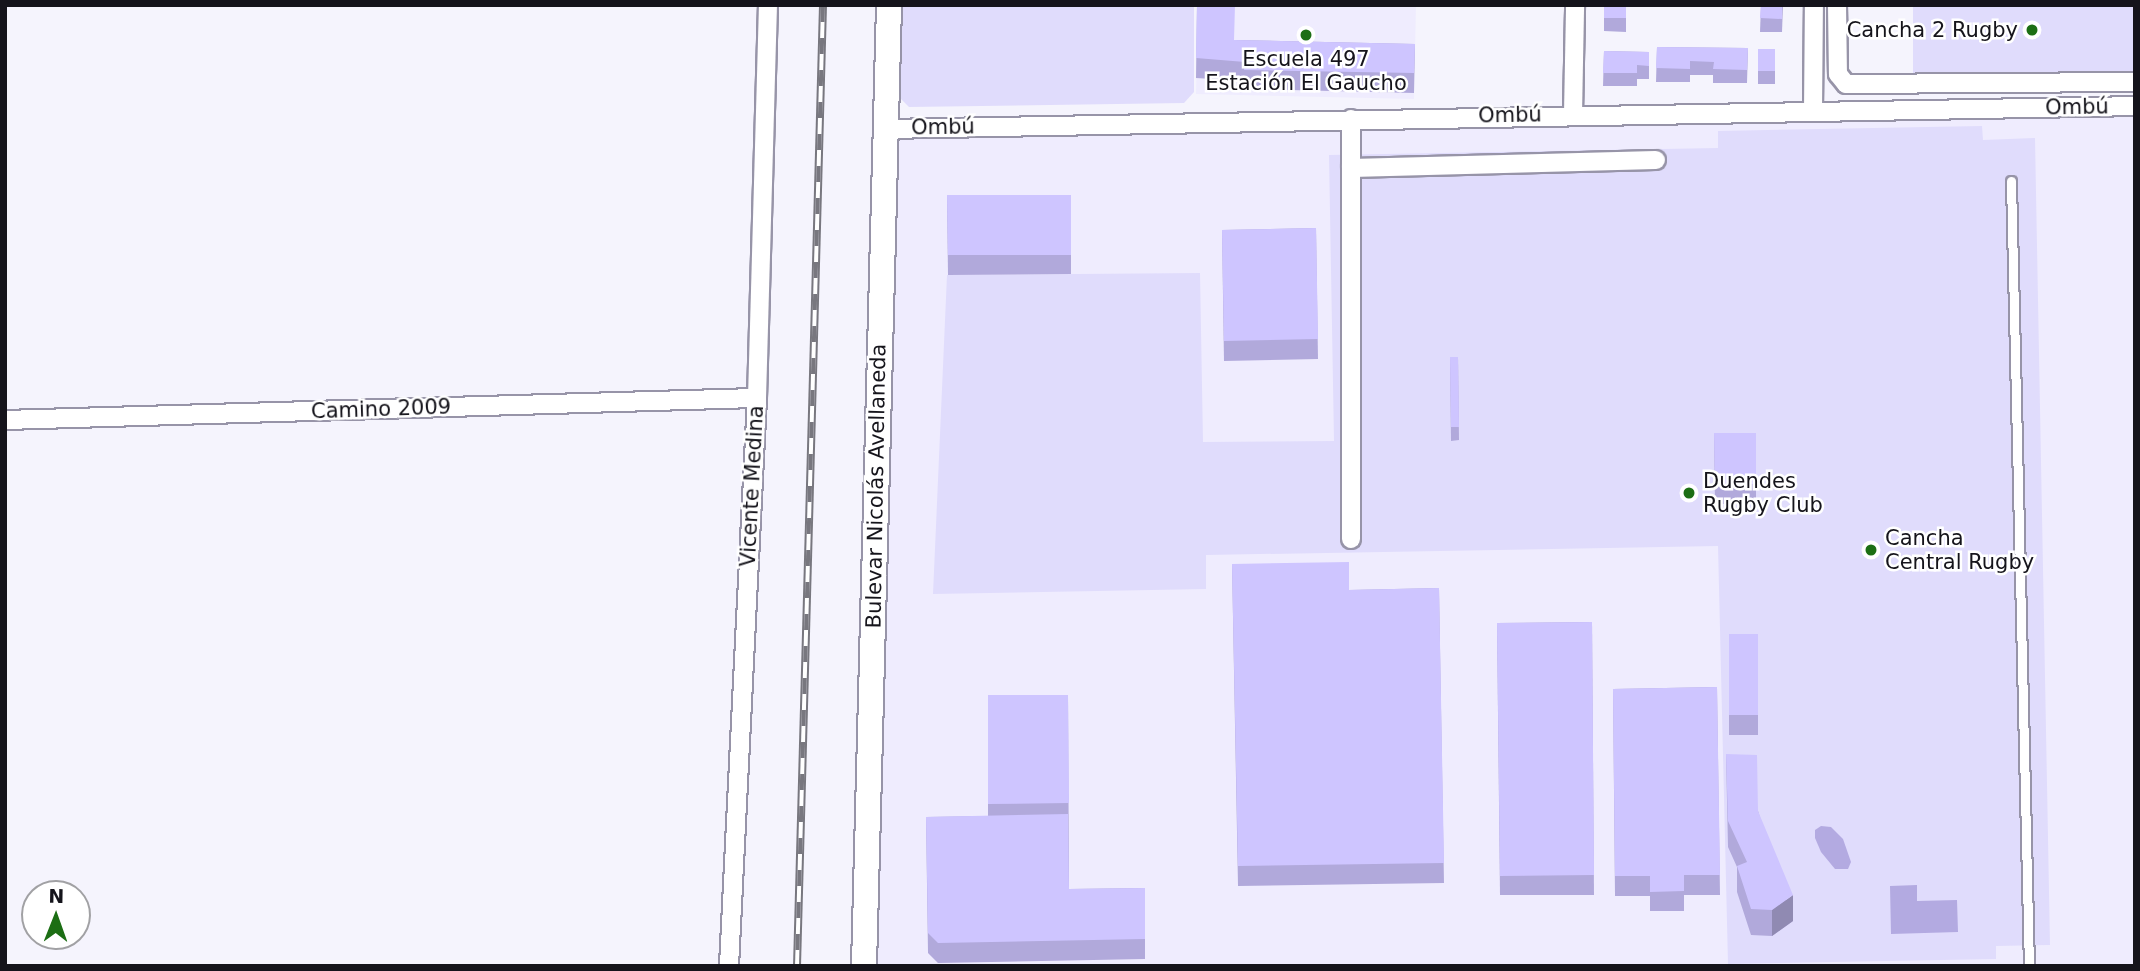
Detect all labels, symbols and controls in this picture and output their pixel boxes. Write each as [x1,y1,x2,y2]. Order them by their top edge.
place label: Cancha 2 Rugby [1847,17,2018,43]
marker: Cancha 2 Rugby [2024,22,2040,38]
marker: Escuela 497 Estación El Gaucho [1298,27,1314,43]
place label: Escuela 497 Estación El Gaucho [1205,46,1407,96]
street label: Ombú [2045,94,2109,120]
street label: Ombú [1478,102,1542,128]
street label: Ombú [911,114,975,140]
street label: Bulevar Nicolás Avellaneda [861,343,891,629]
street label: Camino 2009 [311,394,451,424]
street label: Vicente Medina [735,405,769,567]
place label: Duendes Rugby Club [1703,468,1823,518]
marker: Duendes Rugby Club [1681,485,1697,501]
place label: Cancha Central Rugby [1885,525,2034,575]
marker: Cancha Central Rugby [1863,542,1879,558]
north arrow [21,880,91,950]
text: N [48,885,64,907]

